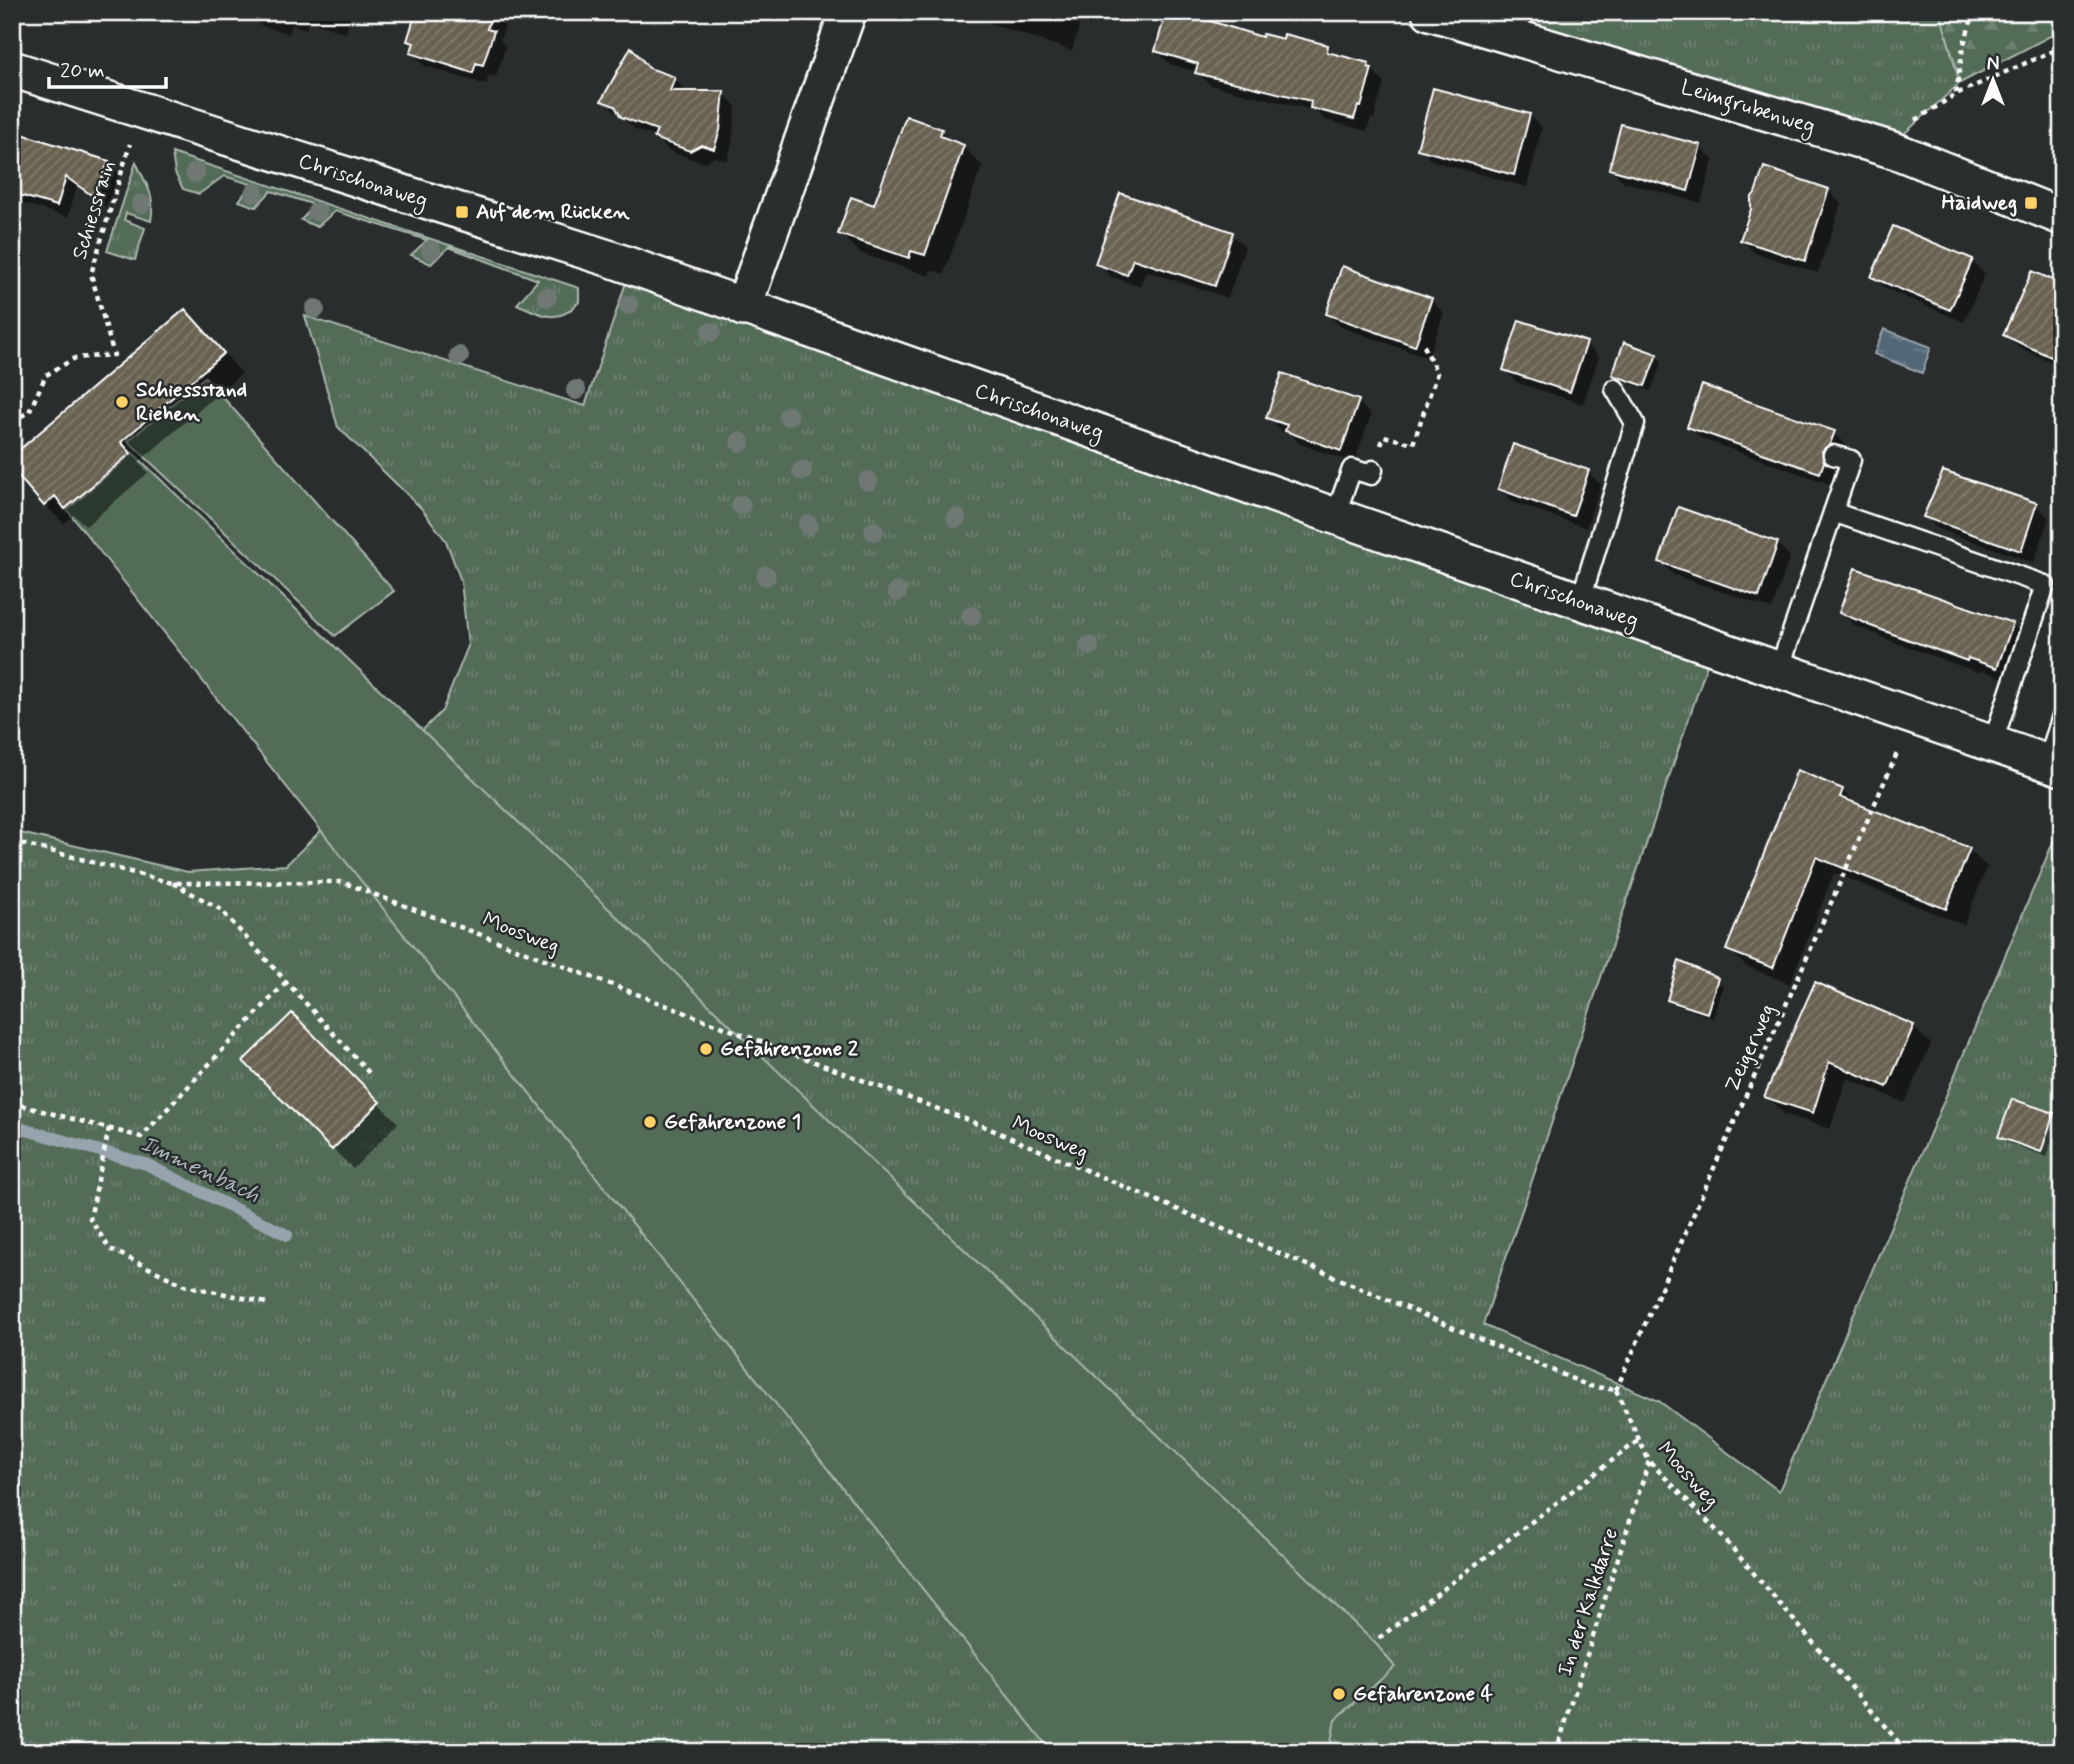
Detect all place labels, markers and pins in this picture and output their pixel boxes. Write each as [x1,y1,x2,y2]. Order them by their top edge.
place label: Haidweg [1941,189,2017,217]
marker: Haidweg [2023,195,2039,211]
place label: Auf dem Rücken [476,198,630,226]
marker: Auf dem Rücken [454,204,470,220]
place label: Schiessstand Riehen [136,376,247,428]
marker: Schiessstand Riehen [114,394,130,410]
place label: Gefahrenzone 2 [720,1035,859,1063]
marker: Gefahrenzone 2 [698,1041,714,1057]
place label: Gefahrenzone 1 [664,1108,801,1136]
marker: Gefahrenzone 1 [642,1114,658,1130]
place label: Gefahrenzone 4 [1353,1680,1494,1708]
marker: Gefahrenzone 4 [1331,1686,1347,1702]

